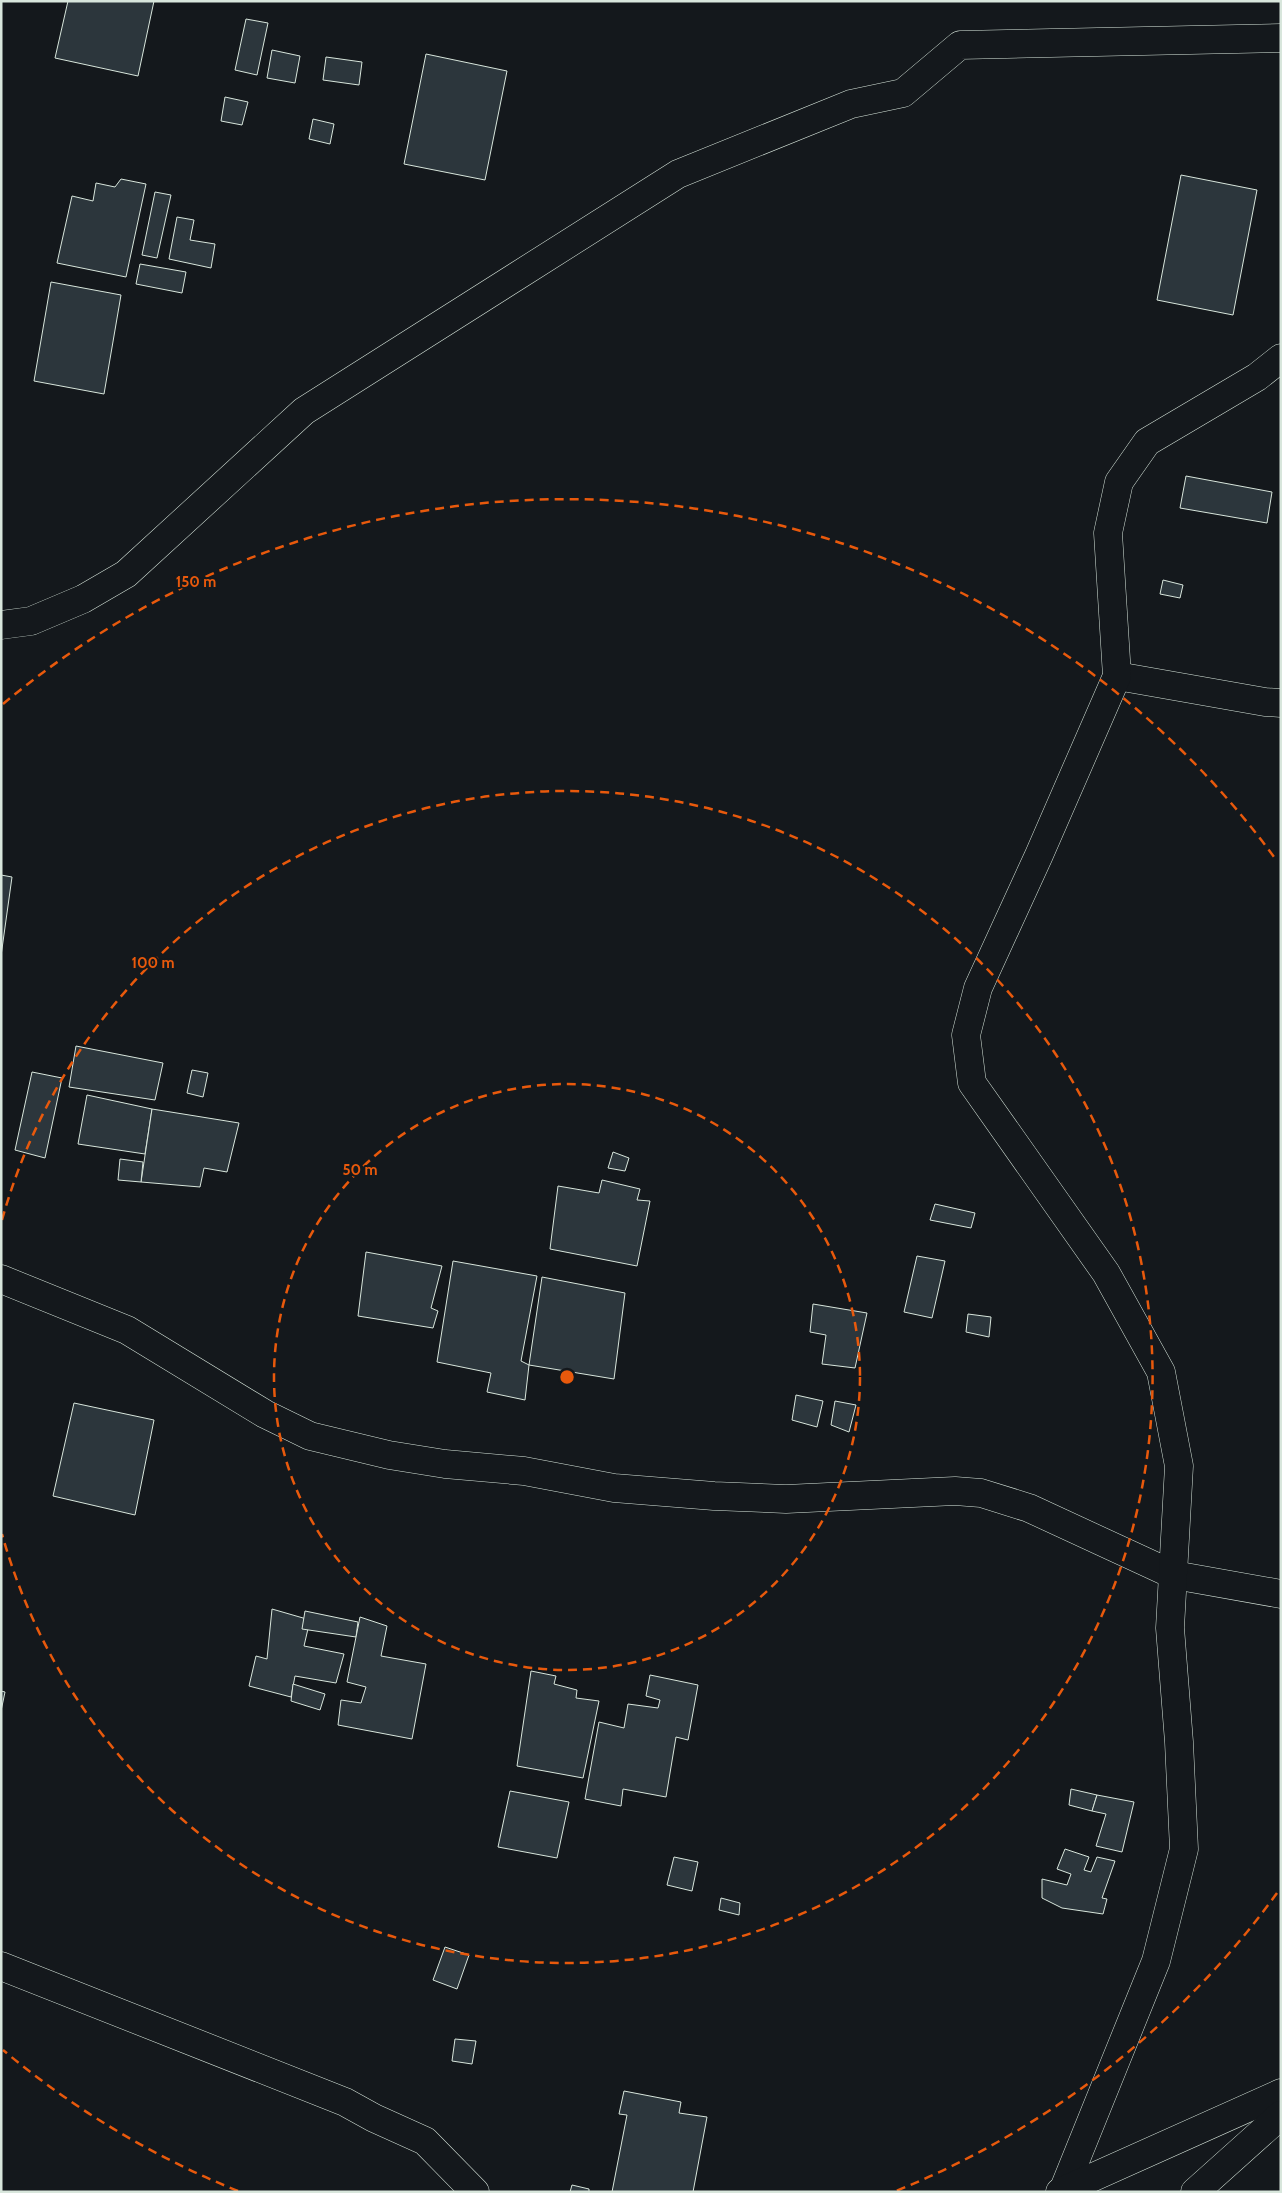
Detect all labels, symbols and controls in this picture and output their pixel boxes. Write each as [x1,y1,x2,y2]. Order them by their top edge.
text: 150 m [176,573,216,591]
text: 100 m [131,954,175,972]
text: 50 m [342,1161,378,1179]
centre of rings [558,1368,576,1386]

